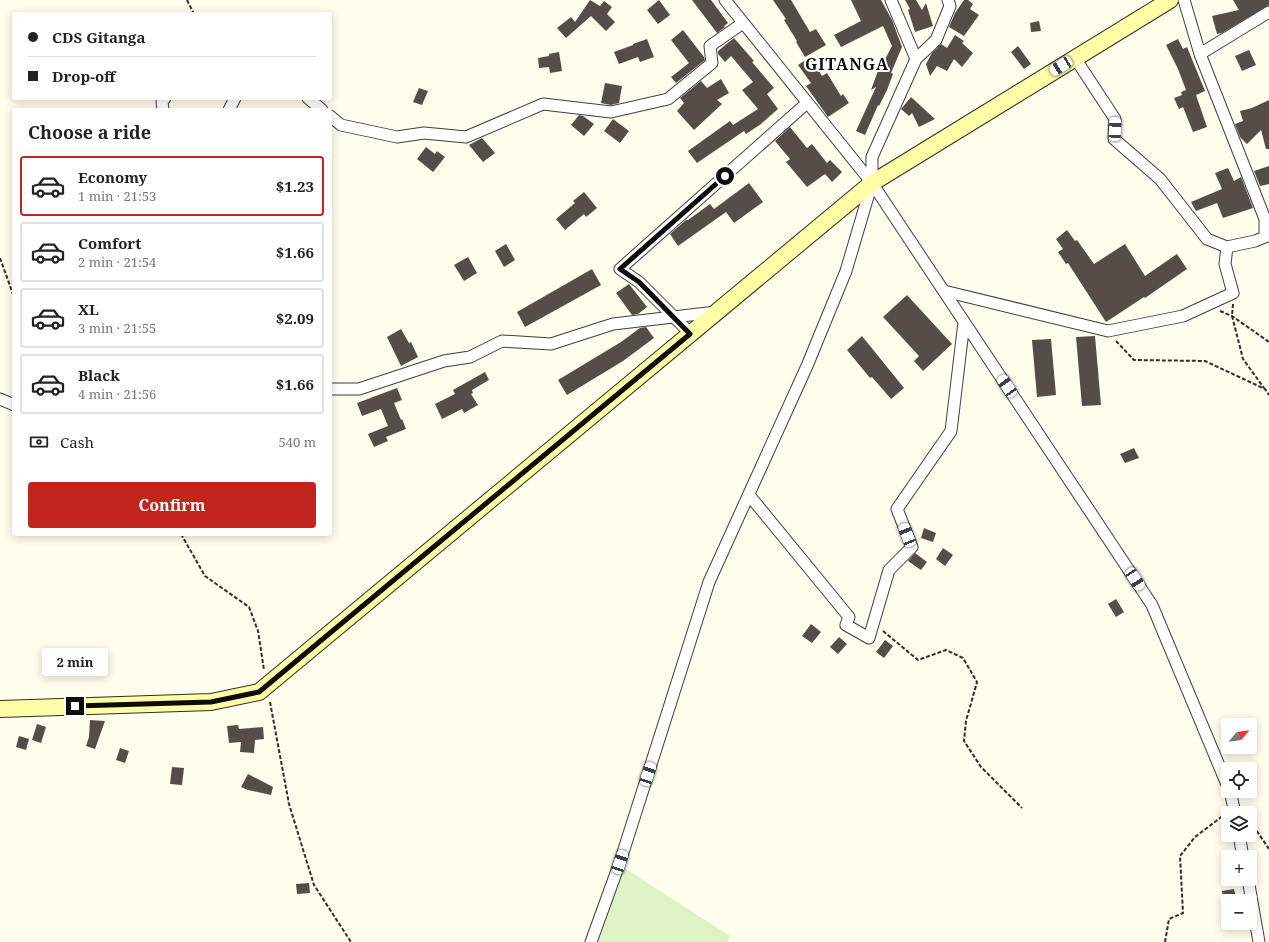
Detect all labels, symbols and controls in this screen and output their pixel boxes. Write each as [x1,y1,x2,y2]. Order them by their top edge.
text: CDS Gitanga [52,27,145,47]
district label: GITANGA [805,53,889,75]
car [1048,55,1074,77]
text: Drop-off [52,66,116,86]
car [1109,117,1121,141]
text: Choose a ride [28,120,151,144]
text: Economy [78,167,147,187]
route start [716,167,734,185]
icon: car [30,168,66,204]
text: $1.23 [276,176,314,196]
text: 1 min · 21:53 [78,187,156,205]
text: Comfort [78,233,141,253]
icon: car [30,234,66,270]
text: $1.66 [276,242,314,262]
text: 2 min · 21:54 [78,253,156,271]
text: XL [78,299,99,319]
icon: car [30,300,66,336]
text: $2.09 [276,308,314,328]
text: 3 min · 21:55 [78,319,156,337]
text: Black [78,365,120,385]
icon: car [30,366,66,402]
car [995,373,1019,399]
text: $1.66 [276,374,314,394]
text: 4 min · 21:56 [78,385,156,403]
icon: cash [28,431,50,453]
text: Cash [60,432,94,452]
text: 540 m [279,433,316,451]
button: Confirm [28,482,316,528]
car [897,522,917,548]
car [1123,566,1147,592]
callout: 2 min [42,648,108,676]
text: 2 min [57,653,93,671]
route end [66,697,84,715]
north arrow [1221,718,1257,754]
map controls [1221,718,1257,930]
car [639,761,657,787]
button: locate [1221,762,1257,798]
button: layers [1221,806,1257,842]
car [611,849,629,875]
button: + [1221,850,1257,886]
button: − [1221,894,1257,930]

